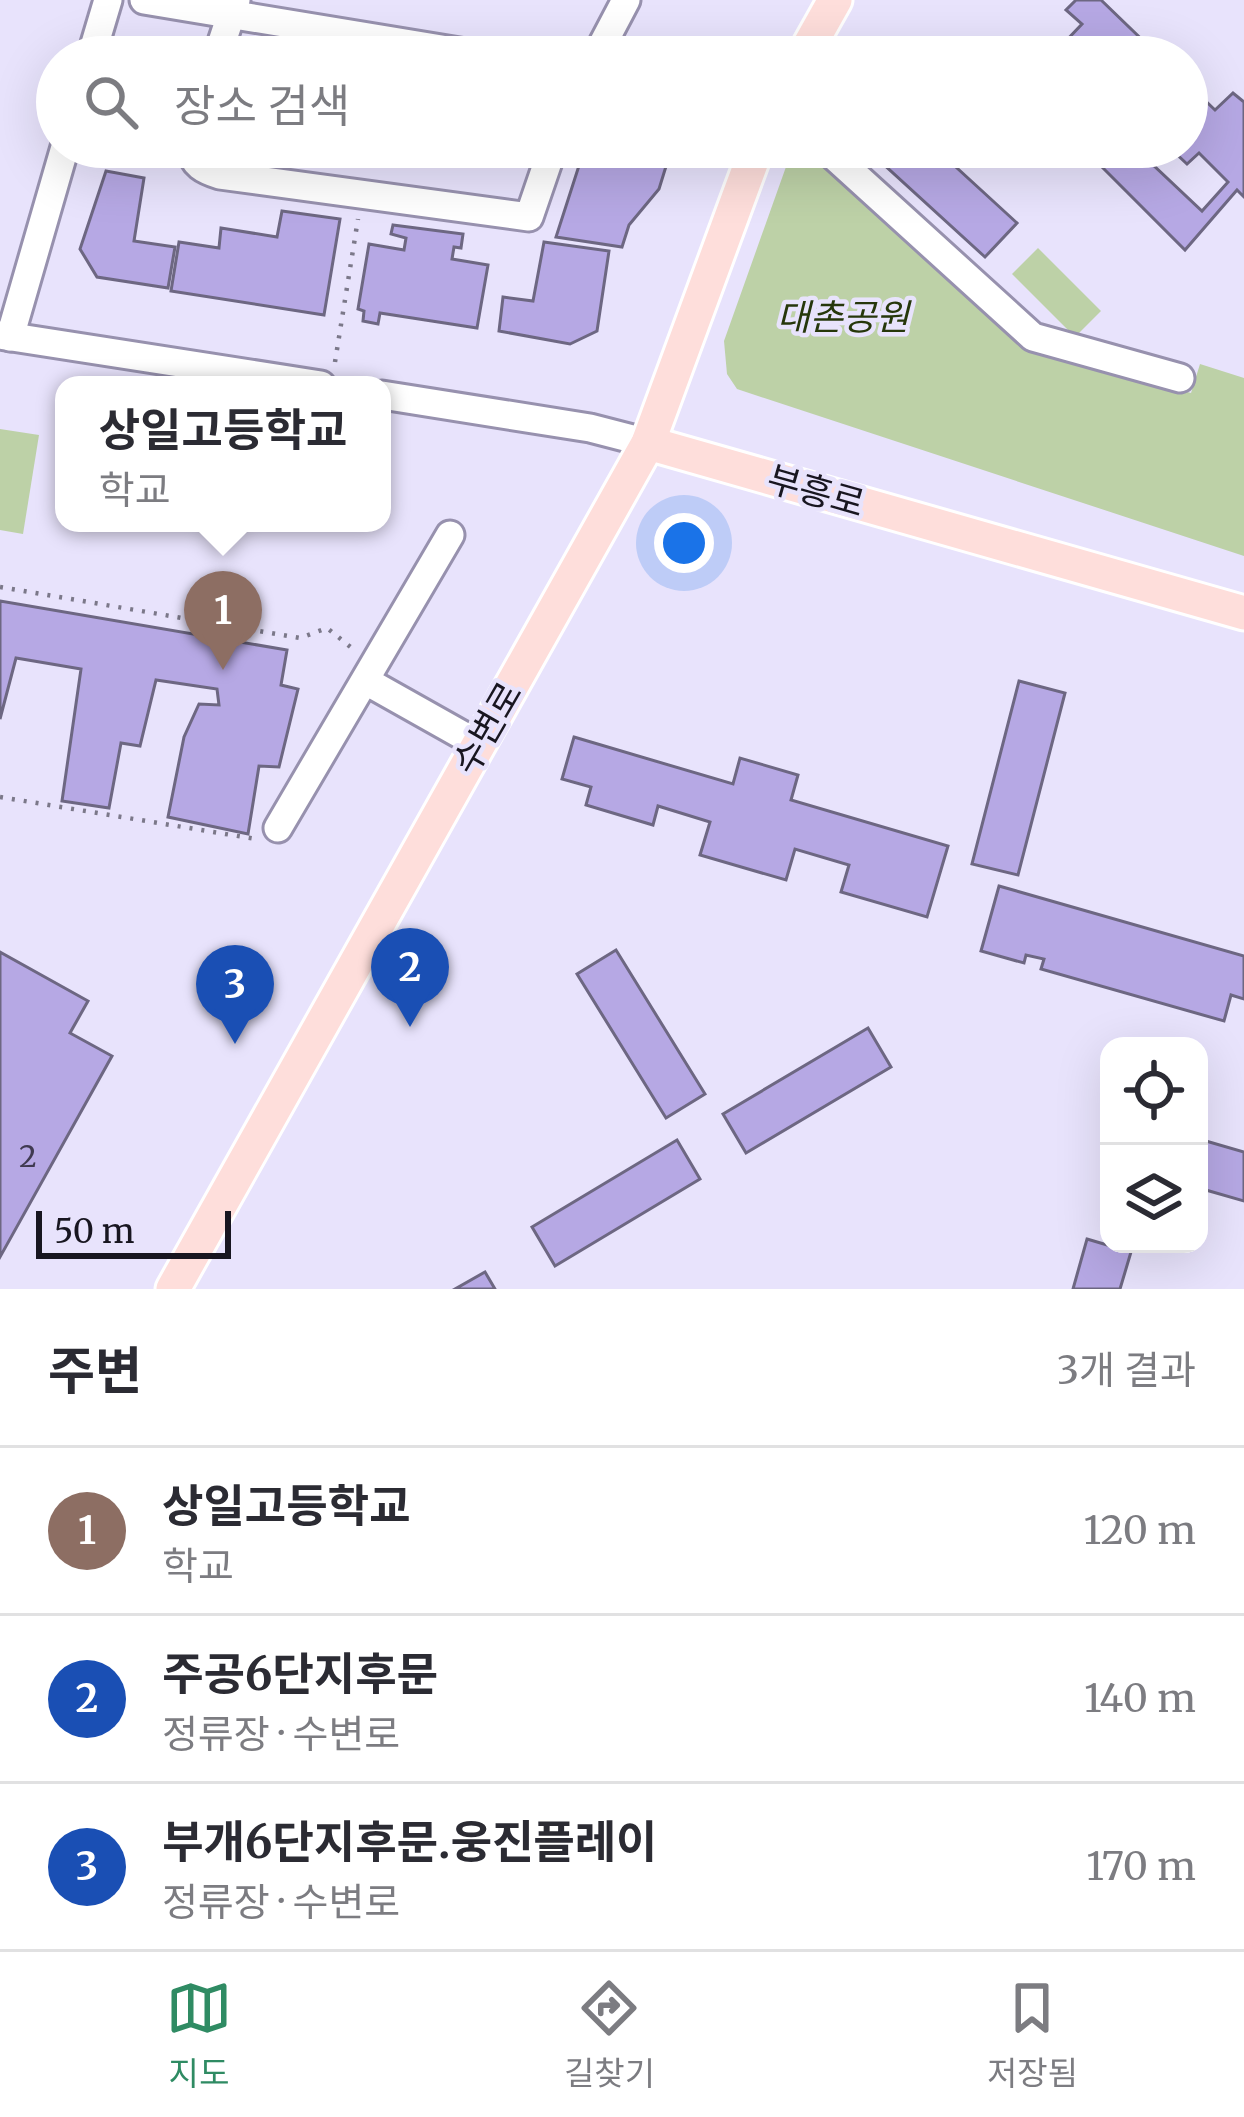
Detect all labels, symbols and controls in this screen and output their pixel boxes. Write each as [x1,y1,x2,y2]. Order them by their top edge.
search box [36,36,1208,168]
icon: search [78,69,144,135]
text: 장소 검색 [174,78,350,134]
park label: 대촌공원 [777,295,912,340]
popup [55,376,391,532]
text: 상일고등학교 [99,402,347,458]
street label: 부흥로 [762,456,870,527]
text: 학교 [99,466,171,515]
your location [654,513,714,573]
pin: 1 [184,571,262,670]
street label: 수변로 [443,674,532,783]
pin: 2 [371,928,449,1027]
pin: 3 [196,945,274,1044]
map controls [1100,1037,1208,1253]
button: locate [1100,1037,1208,1145]
house number: 2 [19,1137,37,1175]
button: layers [1100,1145,1208,1253]
scale bar [36,1205,231,1258]
text: 50 m [54,1211,135,1252]
text: 주변 [48,1339,142,1403]
text: 3개 결과 [1057,1346,1196,1395]
text: 상일고등학교 [162,1478,410,1534]
text: 1 [78,1506,96,1555]
text: 120 m [1083,1506,1196,1555]
text: 학교 [162,1542,234,1591]
text: 주공6단지후문 [162,1646,438,1702]
text: 2 [76,1674,98,1723]
text: 140 m [1084,1674,1196,1723]
text: 정류장 · 수변로 [162,1710,400,1759]
text: 부개6단지후문.웅진플레이 [162,1814,658,1870]
text: 3 [76,1842,98,1891]
text: 170 m [1086,1842,1196,1891]
text: 정류장 · 수변로 [162,1878,400,1927]
tab: 지도 [166,1975,232,2095]
tab: 길찾기 [564,1975,655,2095]
tab: 저장됨 [987,1975,1078,2095]

